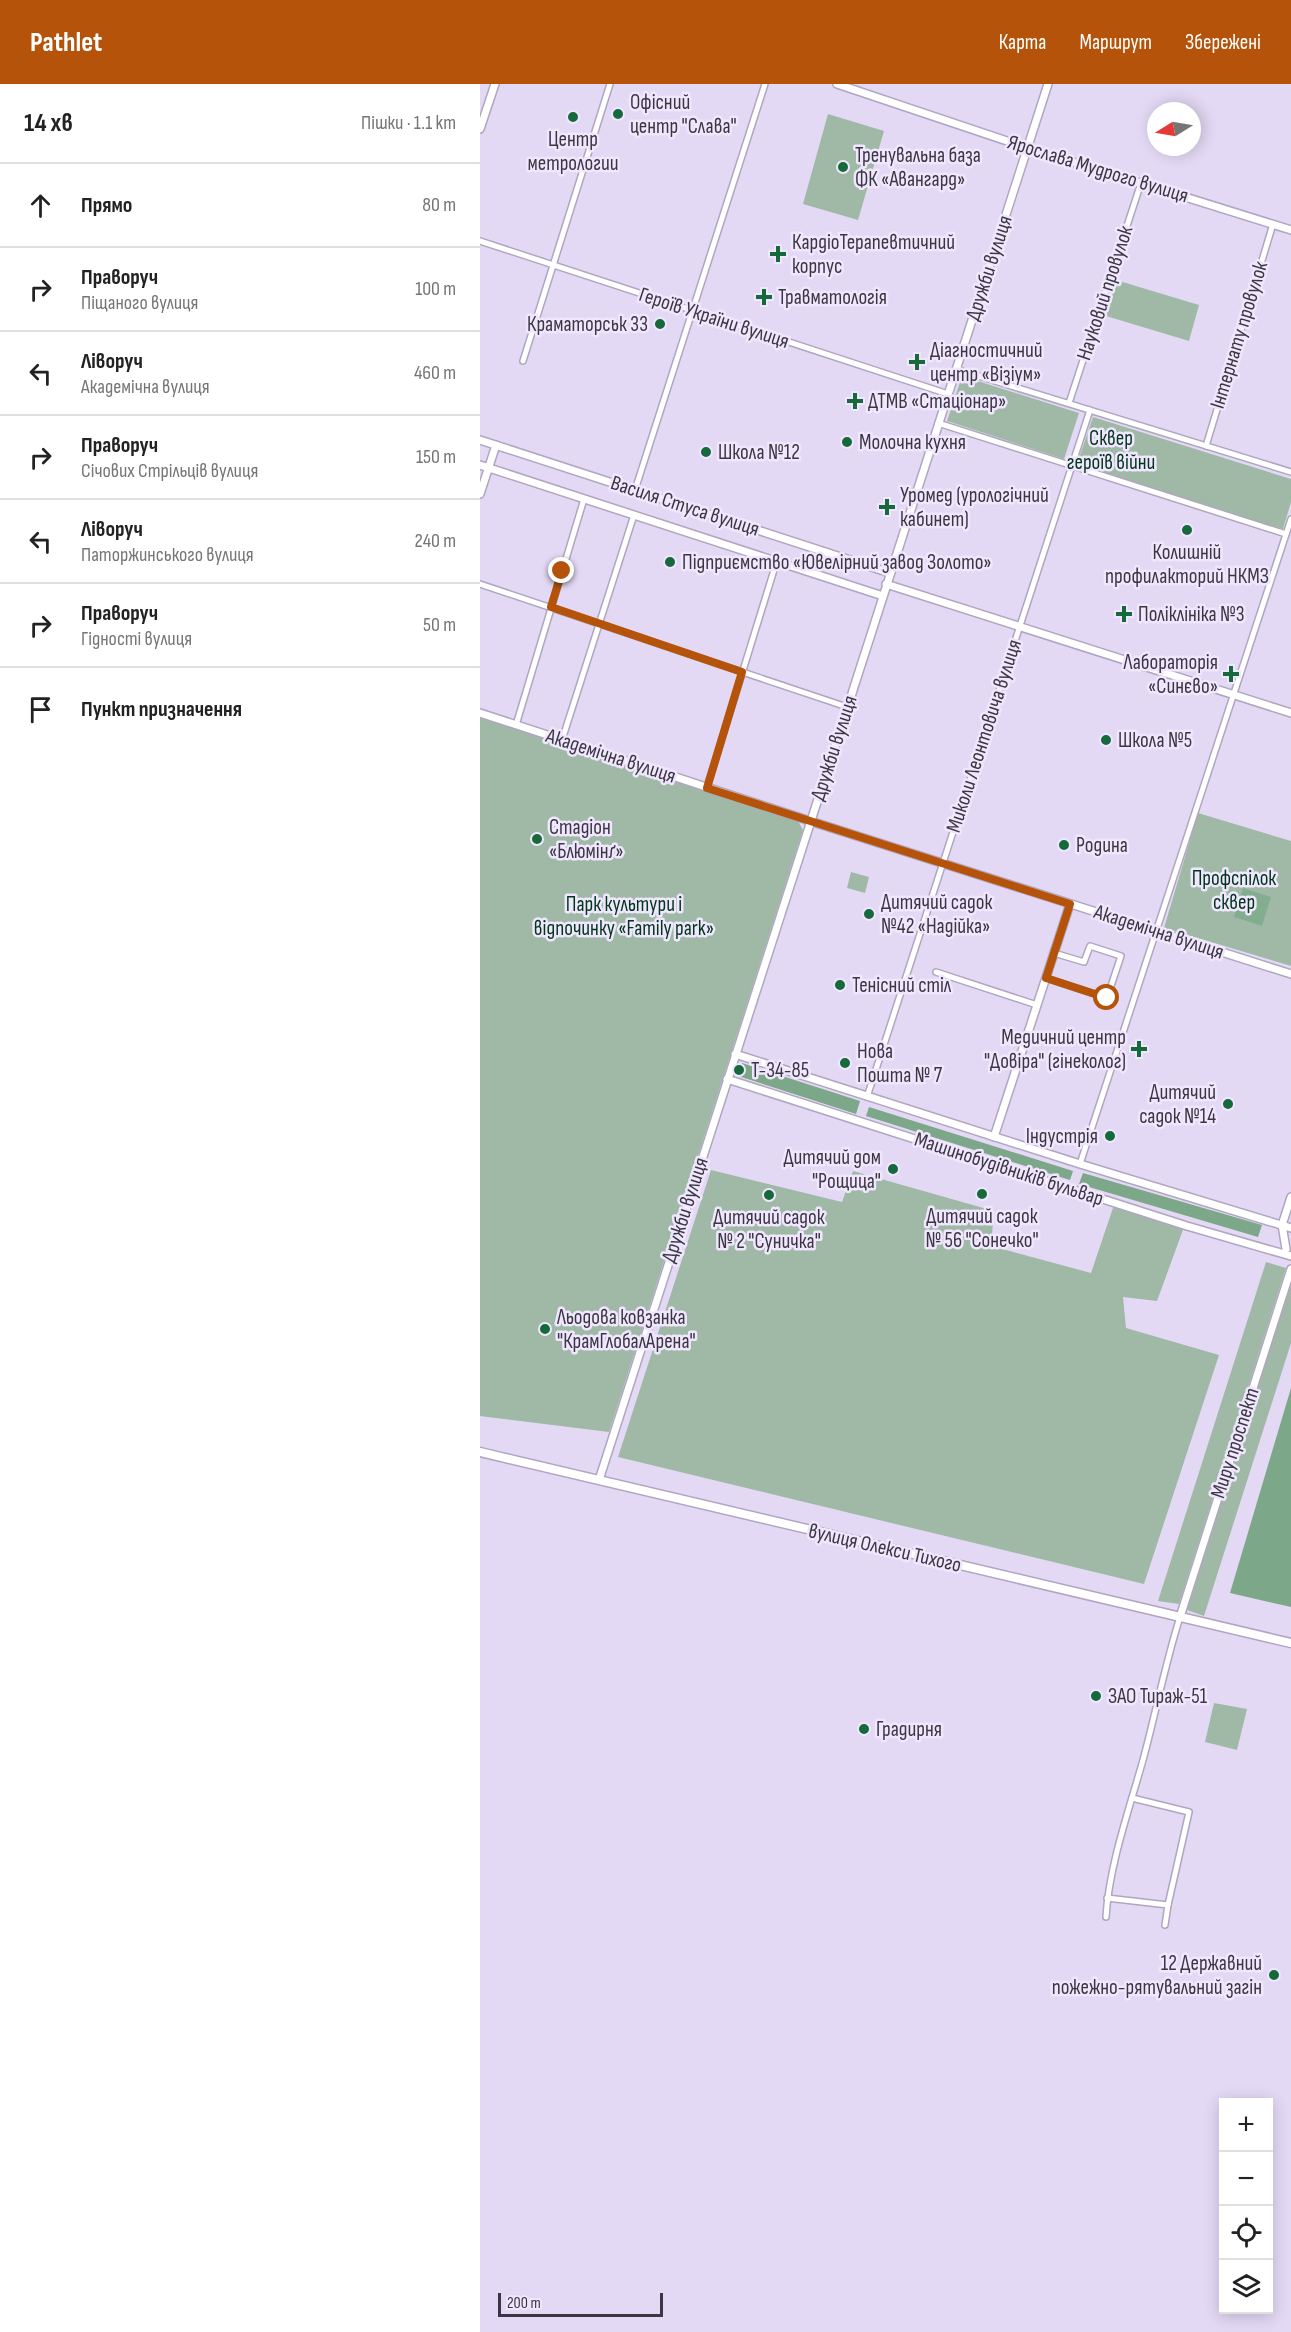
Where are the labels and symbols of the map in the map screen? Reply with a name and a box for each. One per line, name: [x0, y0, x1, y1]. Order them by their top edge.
place label: Офісний центр "Слава": [630, 90, 737, 139]
north arrow: [1147, 102, 1201, 156]
marker: Офісний центр "Слава": [611, 107, 625, 121]
marker: Центр метрологии: [566, 110, 580, 124]
place label: Центр метрологии: [527, 127, 619, 176]
street label: Ярослава Мудрого вулиця: [1005, 130, 1191, 208]
place label: Тренувальна база ФК «Авангард»: [855, 143, 981, 192]
marker: Тренувальна база ФК «Авангард»: [836, 160, 850, 174]
street label: Дружби вулиця: [960, 212, 1018, 324]
street label: Науковий провулок: [1071, 223, 1139, 363]
place label: КардіоТерапевтичний корпус: [792, 230, 955, 279]
marker: КардіоТерапевтичний корпус: [769, 245, 787, 263]
street label: Інтернату провулок: [1205, 258, 1273, 412]
street label: Героїв України вулиця: [636, 282, 792, 354]
place label: Травматологія: [778, 285, 887, 310]
marker: Травматологія: [755, 288, 773, 306]
place label: Краматорськ 33: [527, 312, 648, 337]
marker: Краматорськ 33: [653, 317, 667, 331]
place label: Діагностичний центр «Візіум»: [930, 338, 1043, 387]
marker: Діагностичний центр «Візіум»: [908, 353, 926, 371]
place label: ДТМВ «Стаціонар»: [868, 389, 1006, 414]
marker: ДТМВ «Стаціонар»: [846, 392, 864, 410]
park label: Сквер героїв війни: [1067, 426, 1155, 475]
place label: Молочна кухня: [859, 430, 966, 455]
marker: Молочна кухня: [840, 435, 854, 449]
place label: Школа №12: [718, 440, 800, 465]
marker: Школа №12: [699, 445, 713, 459]
street label: Василя Стуса вулиця: [608, 470, 762, 542]
place label: Уромед (урологічний кабинет): [900, 483, 1049, 532]
marker: Уромед (урологічний кабинет): [878, 498, 896, 516]
marker: Колишній профилакторий НКМЗ: [1180, 523, 1194, 537]
place label: Колишній профилакторий НКМЗ: [1105, 540, 1269, 589]
place label: Підприємство «Ювелірний завод Золото»: [682, 550, 992, 575]
marker: Підприємство «Ювелірний завод Золото»: [663, 555, 677, 569]
route end: [548, 557, 574, 583]
place label: Поліклініка №3: [1138, 602, 1245, 627]
marker: Поліклініка №3: [1115, 605, 1133, 623]
street label: Миколи Леонтовича вулиця: [941, 636, 1027, 836]
place label: Лабораторія «Синєво»: [1123, 650, 1218, 699]
marker: Лабораторія «Синєво»: [1222, 665, 1240, 683]
street label: Дружби вулиця: [805, 692, 863, 804]
street label: Академічна вулиця: [542, 723, 679, 789]
place label: Школа №5: [1118, 728, 1192, 753]
marker: Школа №5: [1099, 733, 1113, 747]
place label: Стадіон «Блюмінґ»: [549, 815, 624, 864]
marker: Стадіон «Блюмінґ»: [530, 832, 544, 846]
place label: Родина: [1076, 833, 1128, 858]
marker: Родина: [1057, 838, 1071, 852]
park label: Профспілок сквер: [1192, 866, 1276, 915]
place label: Дитячий садок №42 «Надійка»: [881, 890, 992, 939]
park label: Парк культури і відпочинку «Family park»: [534, 892, 714, 941]
street label: Академічна вулиця: [1090, 899, 1227, 965]
marker: Дитячий садок №42 «Надійка»: [862, 907, 876, 921]
place label: Тенісний стіл: [852, 973, 952, 998]
marker: Тенісний стіл: [833, 978, 847, 992]
route start: [1093, 984, 1119, 1010]
place label: Медичний центр "Довіра" (гінеколог): [984, 1025, 1126, 1074]
place label: Нова Пошта № 7: [857, 1039, 943, 1088]
marker: Медичний центр "Довіра" (гінеколог): [1130, 1040, 1148, 1058]
marker: Нова Пошта № 7: [838, 1056, 852, 1070]
place label: Т-34-85: [751, 1058, 809, 1083]
marker: Т-34-85: [732, 1063, 746, 1077]
place label: Дитячий садок №14: [1139, 1080, 1216, 1129]
marker: Дитячий садок №14: [1221, 1097, 1235, 1111]
place label: Індустрія: [1026, 1124, 1098, 1149]
street label: Машинобудівників бульвар: [911, 1127, 1107, 1211]
marker: Індустрія: [1103, 1129, 1117, 1143]
place label: Дитячий дом "Рощица": [783, 1145, 881, 1194]
street label: Дружби вулиця: [656, 1154, 714, 1266]
marker: Дитячий дом "Рощица": [886, 1162, 900, 1176]
marker: Дитячий садок № 56 "Сонечко": [975, 1187, 989, 1201]
marker: Дитячий садок № 2 "Суничка": [762, 1188, 776, 1202]
place label: Дитячий садок № 56 "Сонечко": [925, 1204, 1039, 1253]
place label: Дитячий садок № 2 "Суничка": [713, 1205, 825, 1254]
place label: Льодова ковзанка "КрамГлобалАрена": [556, 1305, 696, 1354]
marker: Льодова ковзанка "КрамГлобалАрена": [538, 1322, 552, 1336]
street label: Миру проспект: [1205, 1385, 1265, 1501]
street label: вулиця Олекси Тихого: [806, 1518, 964, 1578]
place label: ЗАО Тираж-51: [1108, 1684, 1208, 1709]
marker: ЗАО Тираж-51: [1089, 1689, 1103, 1703]
place label: Градирня: [876, 1717, 942, 1742]
marker: Градирня: [857, 1722, 871, 1736]
place label: 12 Державний пожежно-рятувальний загін: [1052, 1951, 1262, 2000]
marker: 12 Державний пожежно-рятувальний загін: [1267, 1968, 1281, 1982]
scale bar: [498, 2290, 663, 2318]

